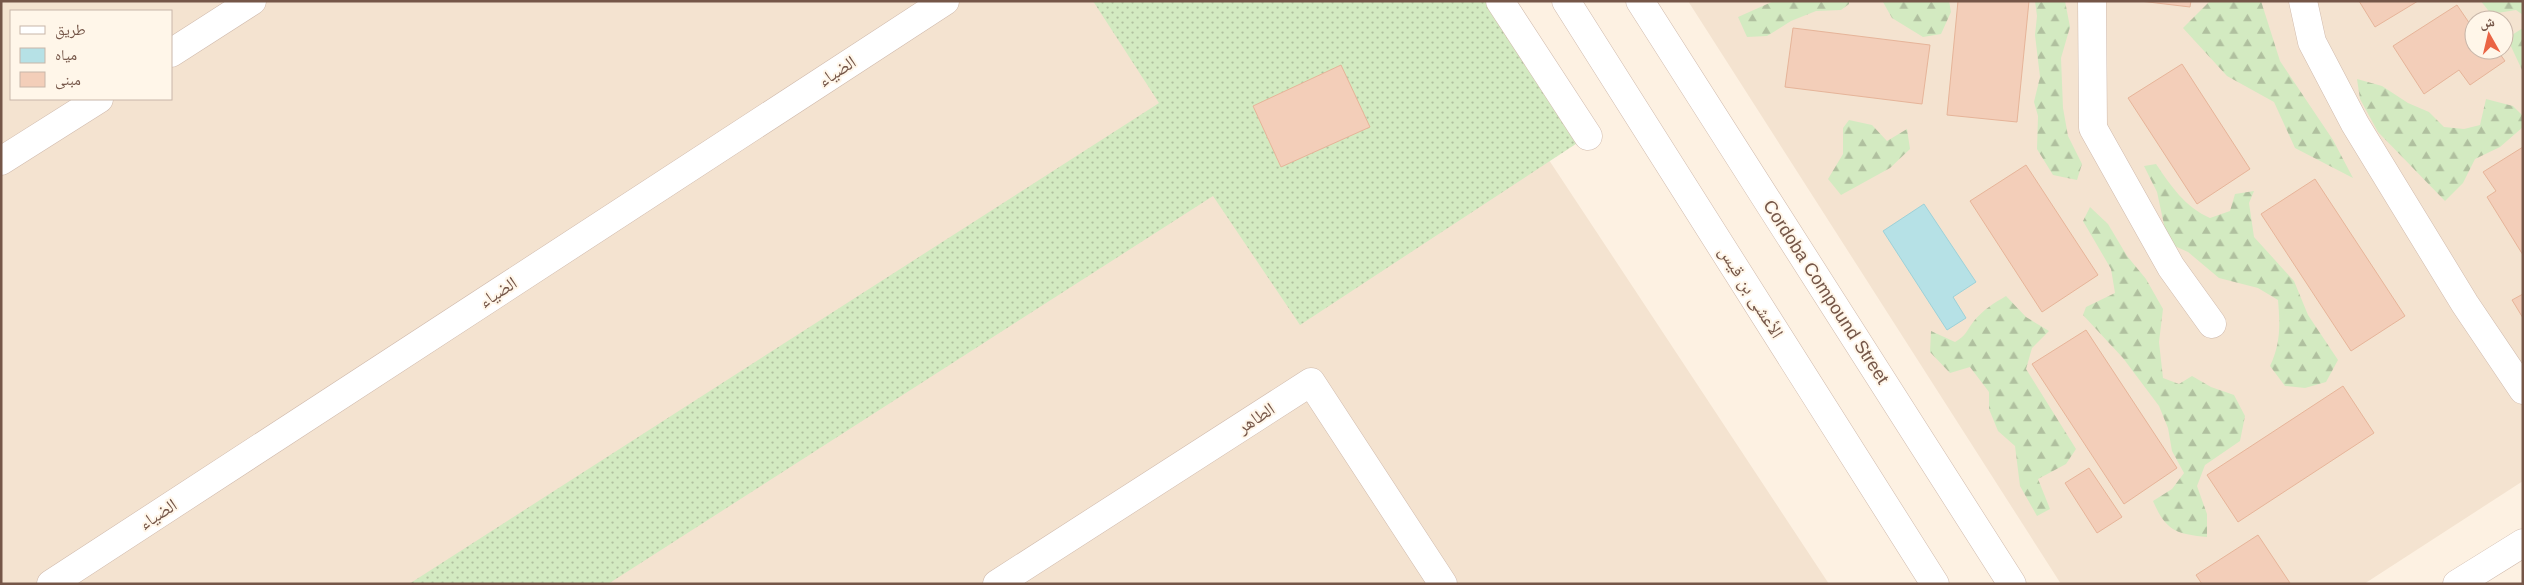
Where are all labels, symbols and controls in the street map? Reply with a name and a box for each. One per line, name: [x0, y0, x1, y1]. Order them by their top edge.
legend: [10, 10, 172, 100]
north arrow: [2464, 10, 2514, 60]
text: ش: [2479, 13, 2496, 32]
text: طريق: [55, 21, 86, 40]
text: مياه: [55, 46, 77, 63]
street label: الضياء: [814, 51, 860, 91]
text: مبنى: [55, 71, 81, 90]
street label: Cordoba Compound Street: [1759, 196, 1893, 388]
street label: الأعشى بن قيس: [1714, 242, 1787, 342]
street label: الضياء: [475, 272, 521, 312]
street label: الطاهر: [1233, 399, 1278, 438]
street label: الضياء: [135, 494, 181, 534]

